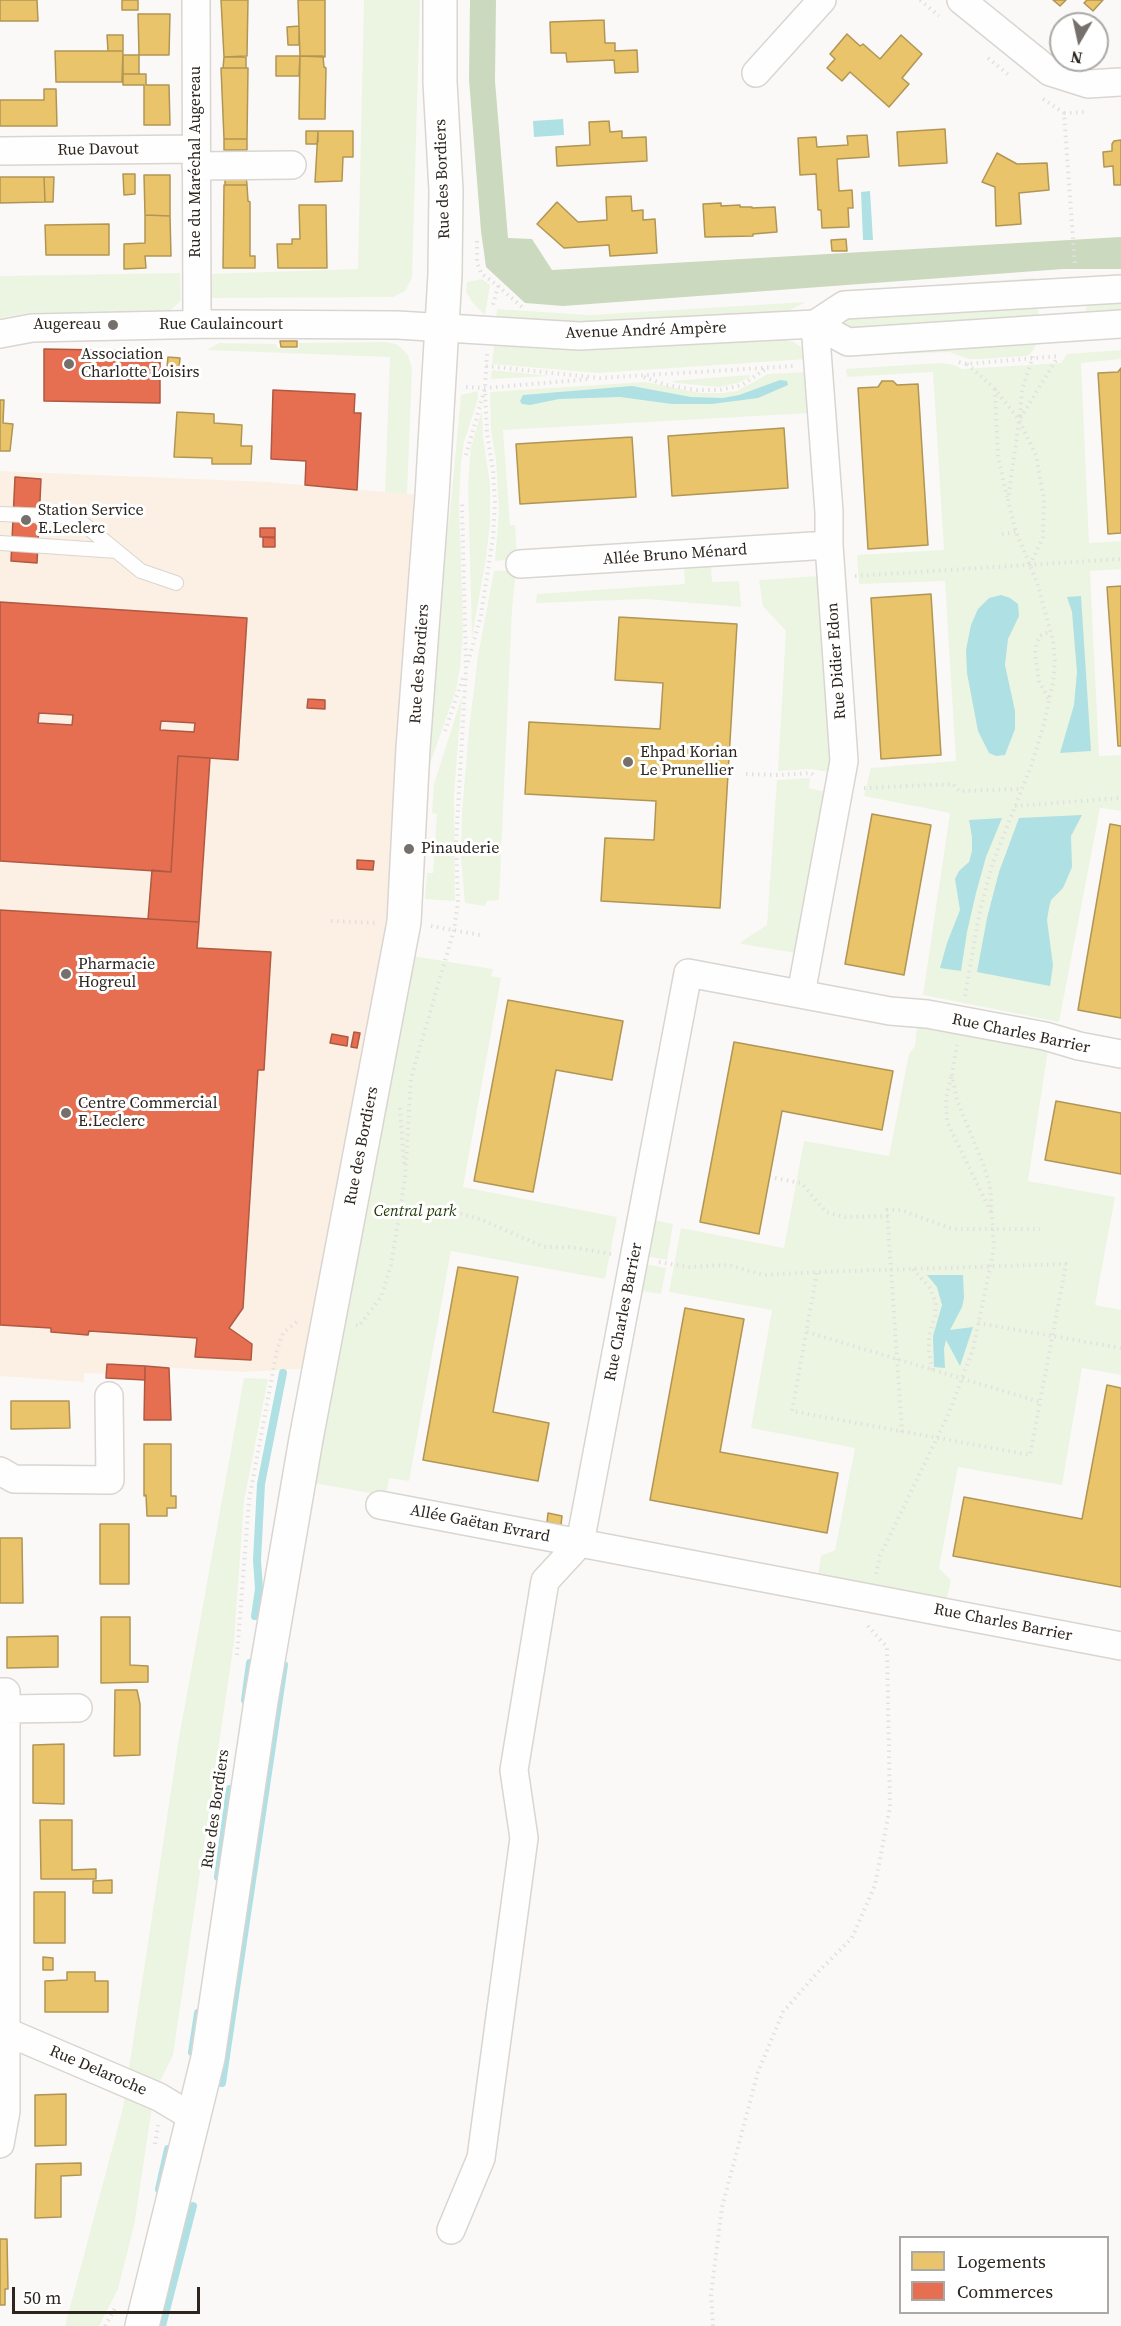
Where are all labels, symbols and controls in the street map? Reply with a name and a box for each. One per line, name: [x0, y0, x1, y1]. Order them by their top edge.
north arrow: [1049, 12, 1109, 72]
text: N: [1069, 46, 1084, 70]
street label: Rue du Maréchal Augereau: [186, 66, 206, 258]
street label: Rue des Bordiers: [431, 119, 455, 239]
street label: Rue Davout: [57, 140, 139, 160]
place label: Augereau: [33, 315, 101, 335]
street label: Rue Caulaincourt: [159, 315, 283, 335]
marker: Augereau: [106, 318, 120, 332]
street label: Avenue André Ampère: [565, 319, 727, 343]
place label: Association Charlotte Loisirs: [81, 345, 200, 383]
marker: Association Charlotte Loisirs: [62, 357, 76, 371]
place label: Station Service E.Leclerc: [38, 501, 144, 539]
marker: Station Service E.Leclerc: [19, 513, 33, 527]
street label: Allée Bruno Ménard: [602, 540, 748, 570]
street label: Rue Didier Edon: [823, 602, 851, 720]
street label: Rue des Bordiers: [406, 603, 434, 725]
place label: Ehpad Korian Le Prunellier: [640, 743, 738, 781]
marker: Ehpad Korian Le Prunellier: [621, 755, 635, 769]
place label: Pinauderie: [421, 839, 499, 859]
marker: Pinauderie: [402, 842, 416, 856]
place label: Pharmacie Hogreul: [78, 955, 155, 993]
marker: Pharmacie Hogreul: [59, 967, 73, 981]
street label: Rue Charles Barrier: [950, 1010, 1092, 1058]
street label: Rue des Bordiers: [341, 1085, 383, 1207]
place label: Centre Commercial E.Leclerc: [78, 1094, 218, 1132]
marker: Centre Commercial E.Leclerc: [59, 1106, 73, 1120]
park label: Central park: [374, 1202, 456, 1222]
street label: Rue Charles Barrier: [601, 1241, 647, 1383]
street label: Allée Gaëtan Evrard: [409, 1501, 551, 1547]
street label: Rue Charles Barrier: [932, 1600, 1074, 1646]
street label: Rue des Bordiers: [198, 1748, 234, 1870]
street label: Rue Delaroche: [46, 2042, 150, 2100]
legend: [899, 2236, 1109, 2314]
text: Logements: [957, 2249, 1046, 2274]
scale bar: [15, 2275, 202, 2313]
text: Commerces: [957, 2279, 1053, 2304]
text: 50 m: [23, 2285, 61, 2310]

